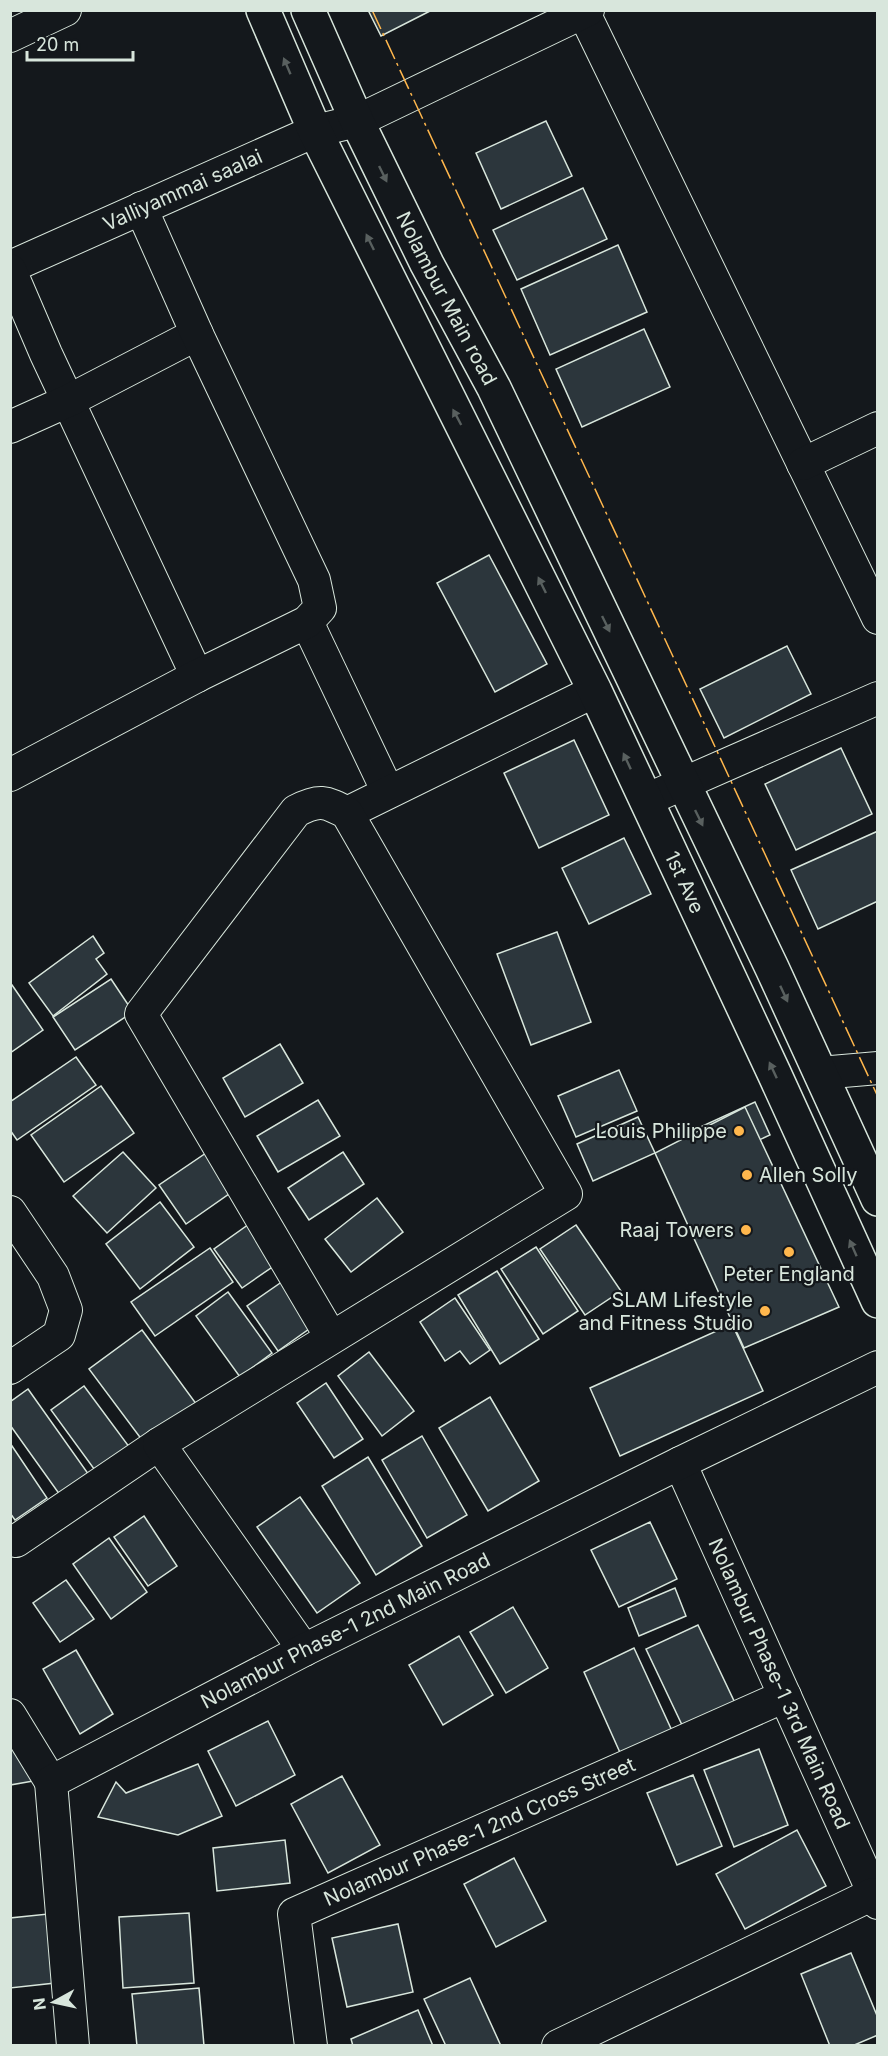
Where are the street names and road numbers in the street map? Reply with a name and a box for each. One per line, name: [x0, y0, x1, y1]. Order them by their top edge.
street label: Valliyammai saalai: [99, 144, 266, 236]
street label: Nolambur Main road: [391, 208, 502, 389]
street label: 1st Ave: [660, 847, 709, 917]
street label: Nolambur Phase-1 3rd Main Road: [703, 1535, 855, 1833]
street label: Nolambur Phase-1 2nd Main Road: [197, 1547, 494, 1714]
street label: Nolambur Phase-1 2nd Cross Street: [320, 1752, 639, 1911]

